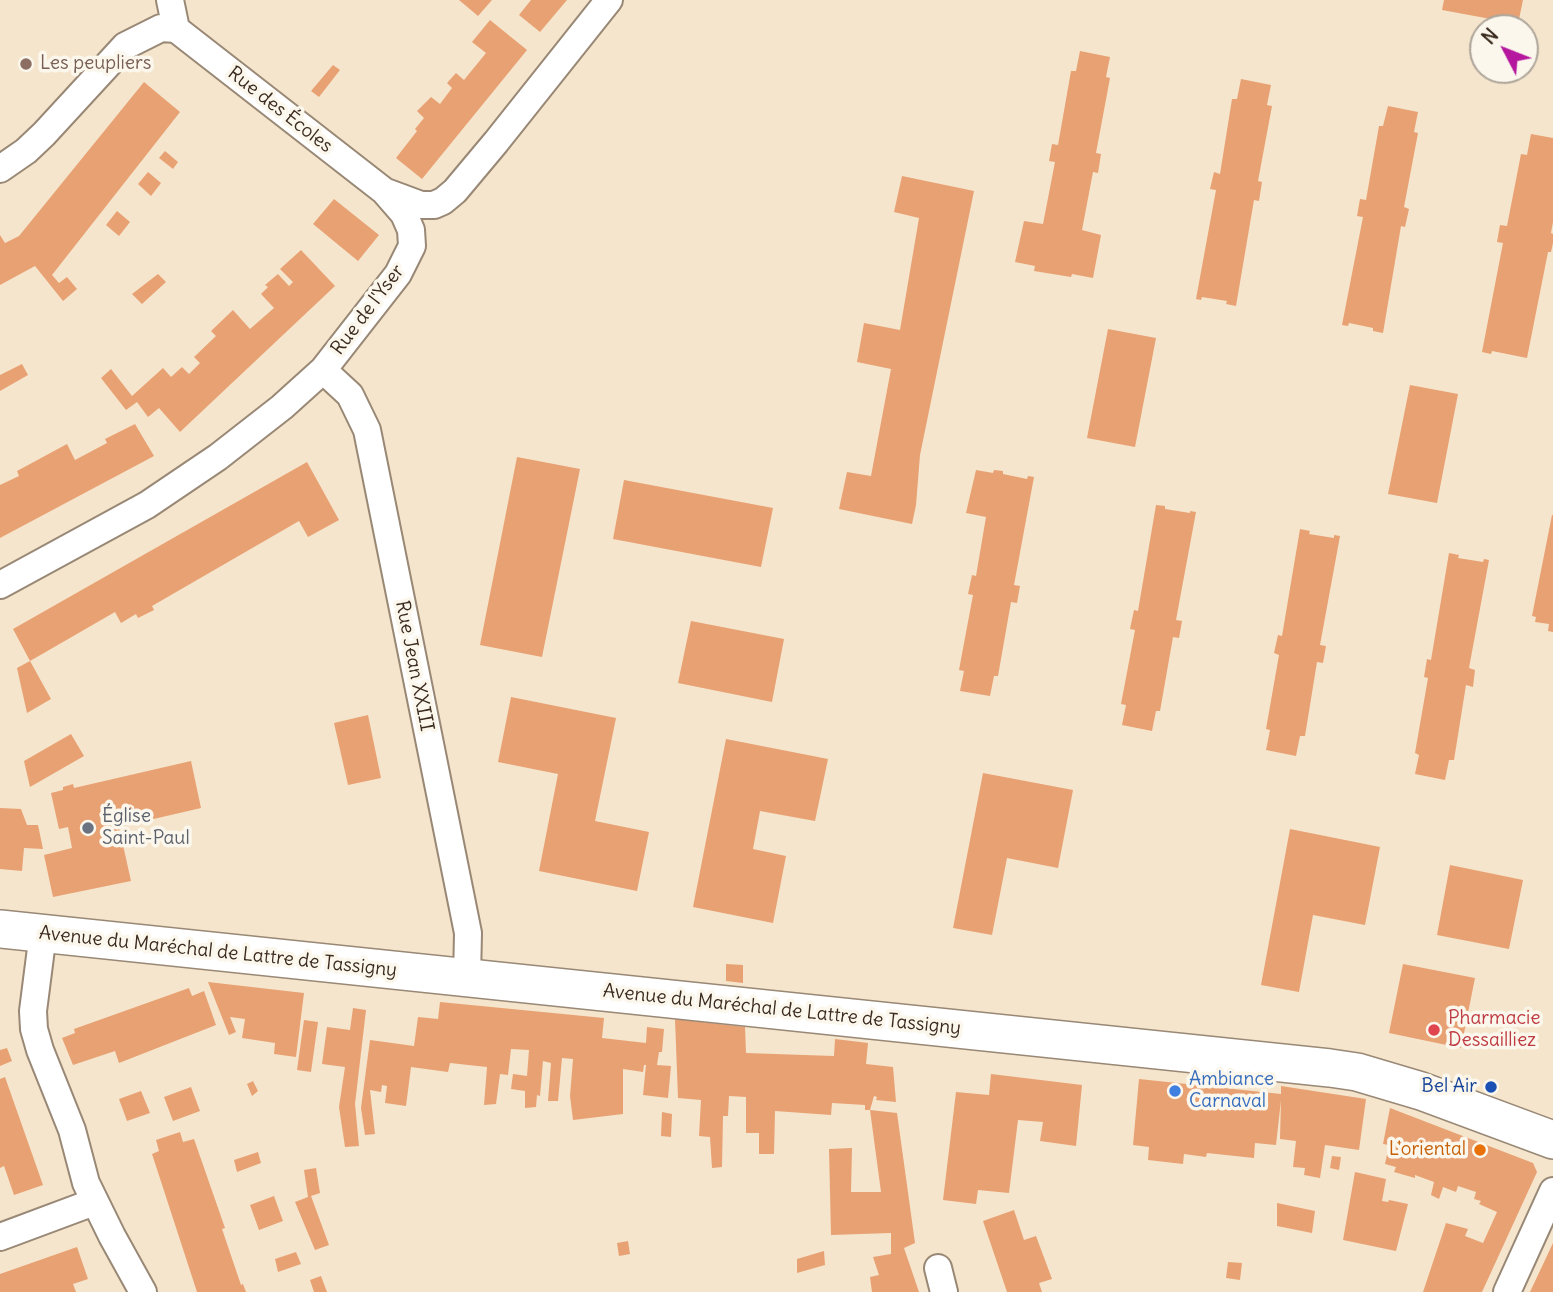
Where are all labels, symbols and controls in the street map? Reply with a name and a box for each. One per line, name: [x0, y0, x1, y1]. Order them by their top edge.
north arrow: [1469, 14, 1539, 84]
text: N: [1477, 23, 1503, 49]
place label: Les peupliers: [40, 53, 151, 75]
marker: Les peupliers: [18, 56, 34, 72]
street label: Rue des Écoles: [223, 62, 337, 158]
street label: Rue de l'Yser: [327, 260, 409, 360]
street label: Rue Jean XXIII: [390, 599, 438, 733]
place label: Église Saint-Paul: [102, 806, 190, 850]
marker: Église Saint-Paul: [80, 820, 96, 836]
street label: Avenue du Maréchal de Lattre de Tassigny: [38, 922, 398, 982]
street label: Avenue du Maréchal de Lattre de Tassigny: [602, 980, 962, 1040]
place label: Pharmacie Dessailliez: [1448, 1008, 1541, 1052]
marker: Pharmacie Dessailliez: [1426, 1022, 1442, 1038]
place label: Ambiance Carnaval: [1189, 1069, 1274, 1113]
place label: Bel Air: [1421, 1076, 1477, 1098]
marker: Bel Air: [1483, 1079, 1499, 1095]
marker: Ambiance Carnaval: [1167, 1083, 1183, 1099]
place label: L'oriental: [1389, 1139, 1466, 1161]
marker: L'oriental: [1472, 1142, 1488, 1158]

